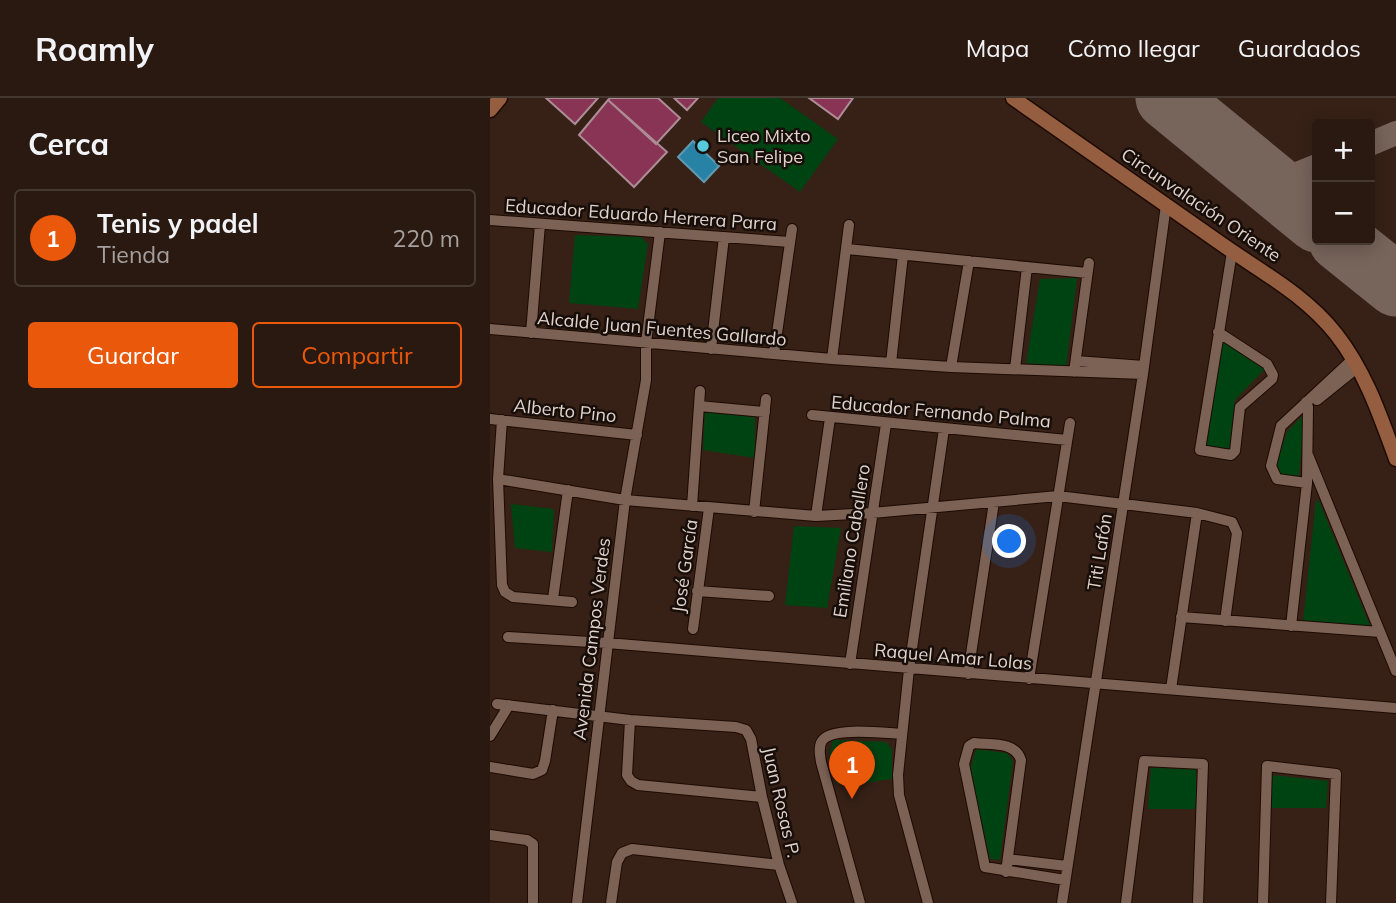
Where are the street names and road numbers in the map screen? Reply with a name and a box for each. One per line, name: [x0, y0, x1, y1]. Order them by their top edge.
street label: Circunvalación Oriente: [1117, 143, 1286, 267]
street label: Educador Eduardo Herrera Parra: [504, 194, 778, 235]
street label: Alcalde Juan Fuentes Gallardo: [536, 306, 788, 351]
street label: Educador Fernando Palma: [830, 390, 1052, 433]
street label: Alberto Pino: [513, 394, 618, 427]
street label: Emiliano Caballero: [828, 463, 875, 619]
street label: Titi Lafón: [1082, 512, 1117, 592]
street label: José García: [667, 518, 702, 614]
street label: Avenida Campos Verdes: [568, 536, 615, 741]
street label: Raquel Amar Lolas: [873, 638, 1033, 675]
street label: Juan Rosas P.: [758, 744, 805, 860]

